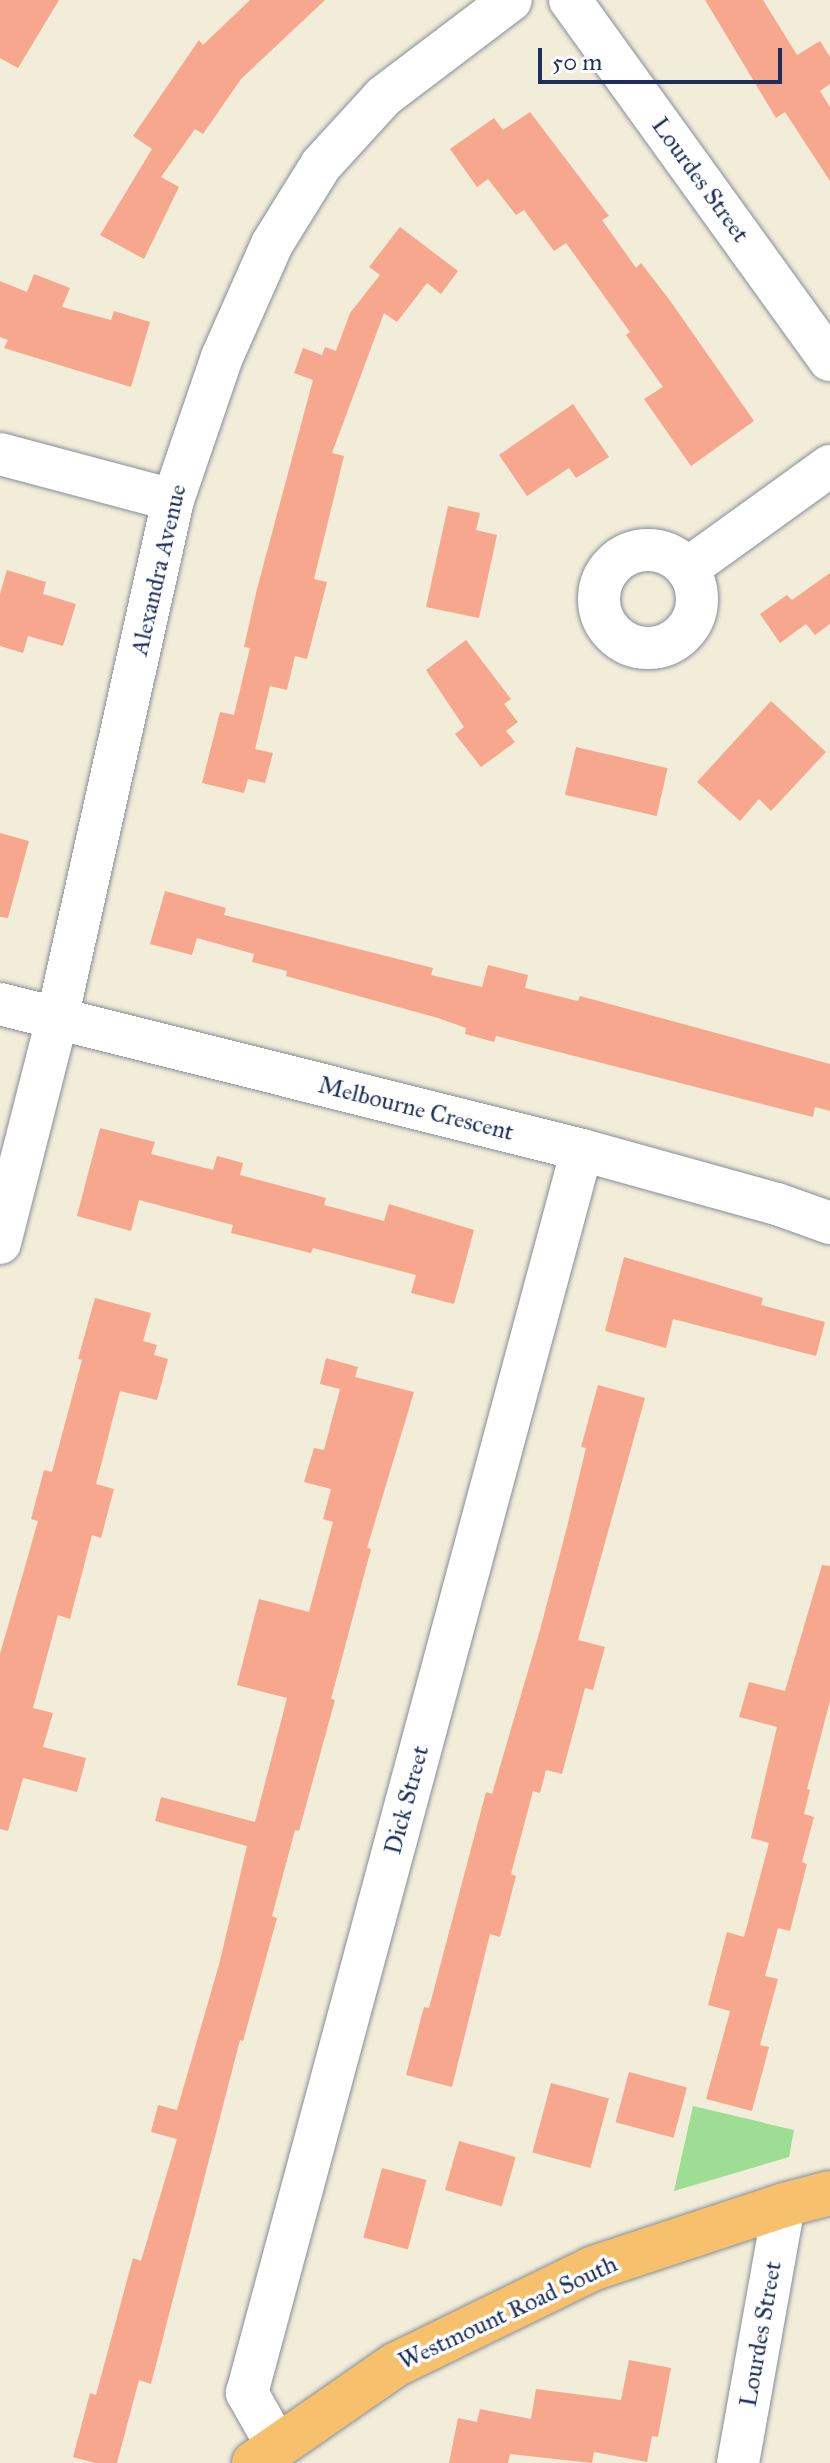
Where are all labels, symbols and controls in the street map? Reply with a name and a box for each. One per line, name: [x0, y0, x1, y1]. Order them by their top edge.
scale bar: [542, 32, 786, 82]
text: 50 m: [552, 47, 602, 77]
street label: Lourdes Street: [645, 112, 755, 248]
street label: Alexandra Avenue: [125, 482, 193, 658]
street label: Melbourne Crescent: [315, 1071, 517, 1147]
street label: Dick Street: [379, 1742, 435, 1858]
street label: Westmount Road South: [394, 2250, 622, 2376]
street label: Lourdes Street: [734, 2259, 788, 2409]

